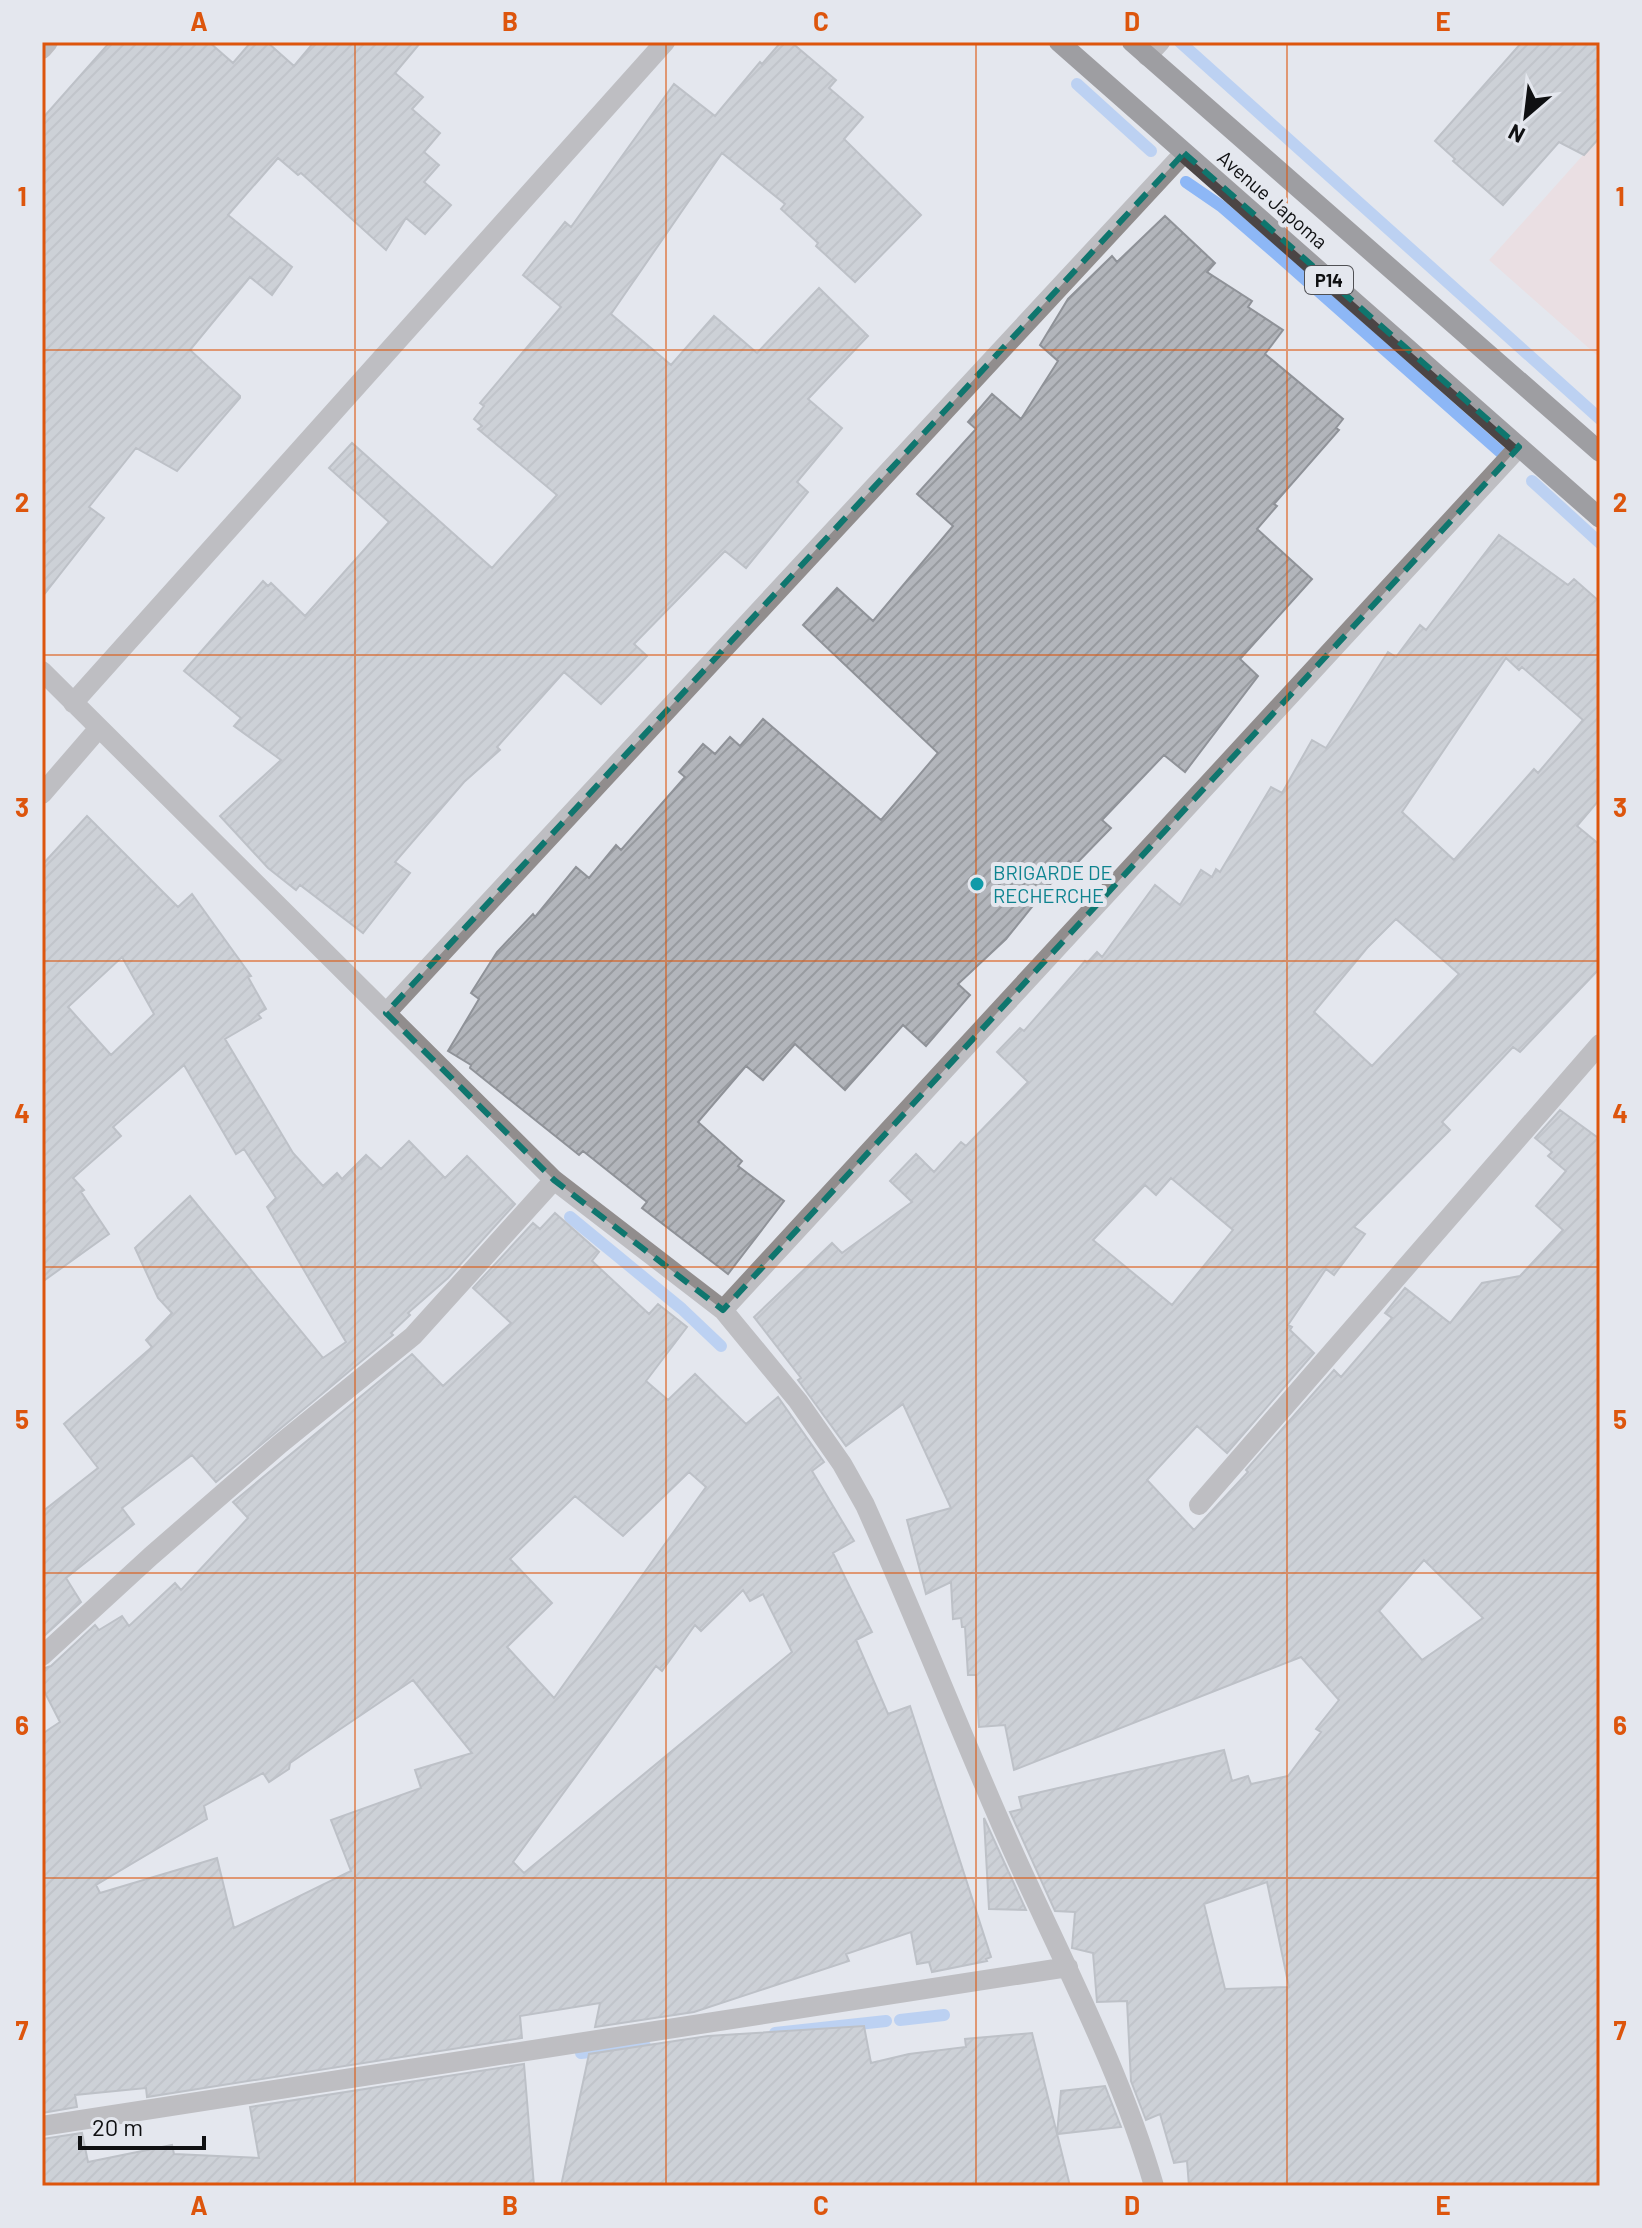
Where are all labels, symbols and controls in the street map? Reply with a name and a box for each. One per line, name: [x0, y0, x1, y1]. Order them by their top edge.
text: A: [190, 5, 208, 36]
text: B: [502, 5, 518, 36]
text: C: [813, 5, 829, 36]
text: D: [1124, 5, 1140, 36]
text: E: [1435, 5, 1451, 36]
north arrow: [1486, 76, 1566, 156]
text: N: [1504, 120, 1529, 149]
street label: Avenue Japoma: [1213, 145, 1333, 253]
text: 1: [17, 180, 27, 211]
text: 1: [1615, 180, 1625, 211]
road number: P14: [1305, 266, 1353, 294]
text: 2: [15, 486, 29, 517]
text: 2: [1613, 486, 1627, 517]
text: 3: [15, 791, 29, 822]
text: 3: [1613, 791, 1627, 822]
place label: BRIGARDE DE RECHERCHE: [993, 860, 1113, 907]
marker: BRIGARDE DE RECHERCHE: [968, 875, 986, 893]
text: 4: [14, 1097, 30, 1128]
text: 4: [1612, 1097, 1628, 1128]
text: 5: [15, 1403, 29, 1434]
text: 5: [1613, 1403, 1627, 1434]
text: 6: [15, 1709, 29, 1740]
text: 6: [1613, 1709, 1627, 1740]
text: 7: [16, 2014, 29, 2045]
text: 7: [1614, 2014, 1627, 2045]
scale bar: [80, 2100, 204, 2150]
text: 20 m: [92, 2112, 143, 2141]
text: A: [190, 2189, 208, 2220]
text: B: [502, 2189, 518, 2220]
text: C: [813, 2189, 829, 2220]
text: D: [1124, 2189, 1140, 2220]
text: E: [1435, 2189, 1451, 2220]

